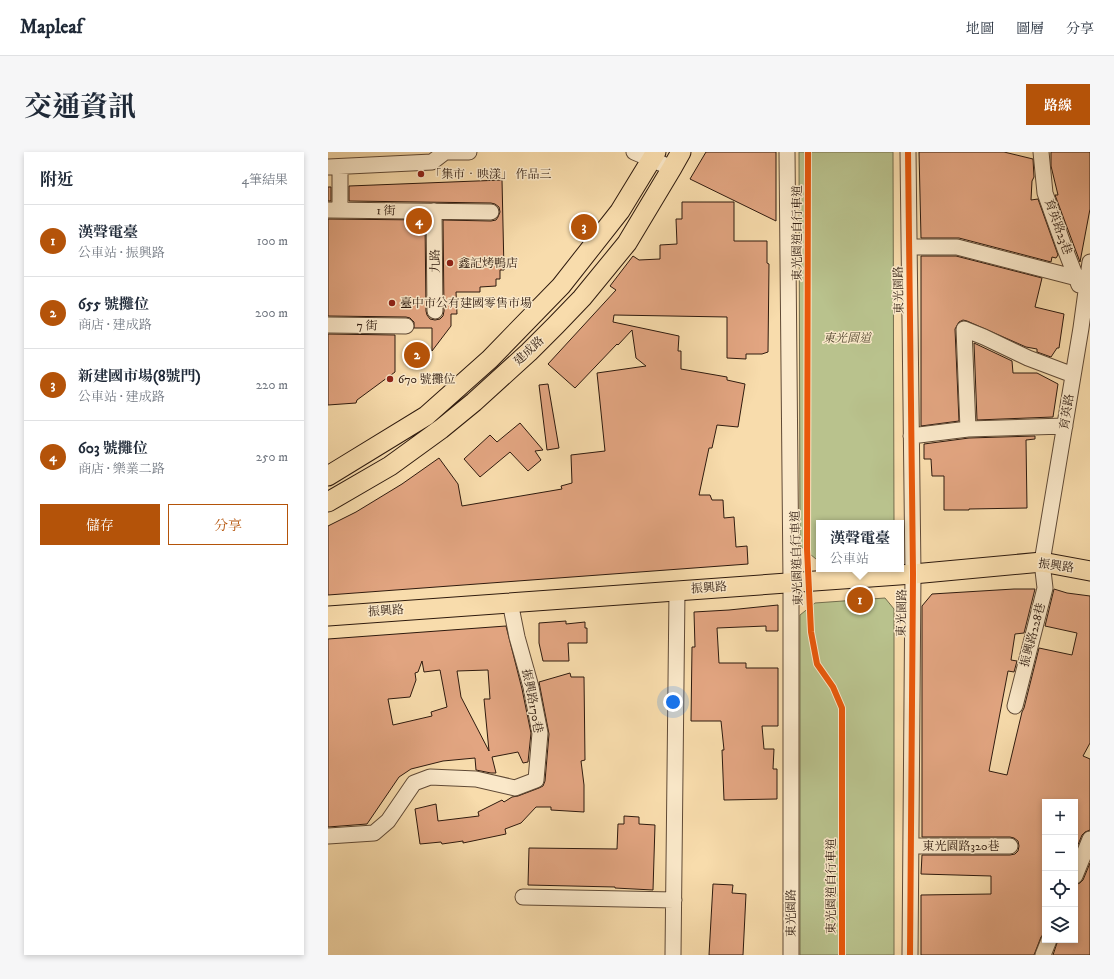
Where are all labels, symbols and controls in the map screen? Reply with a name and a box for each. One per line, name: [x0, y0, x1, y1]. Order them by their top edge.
text: Mapleaf: [20, 16, 83, 39]
text: 地圖: [966, 20, 994, 38]
text: 圖層: [1016, 20, 1044, 38]
text: 分享: [1066, 20, 1094, 38]
button: 路線: [1026, 84, 1090, 125]
text: 交通資訊: [24, 90, 136, 125]
place label: 「集市‧映漾」 作品三: [429, 167, 552, 182]
text: 附近: [40, 169, 74, 191]
marker: 「集市‧映漾」 作品三: [416, 169, 426, 179]
text: 4筆結果: [242, 172, 288, 188]
street label: 東光園道自行車道: [790, 185, 805, 281]
street label: 育英路23巷: [1041, 197, 1075, 257]
street label: 1 街: [376, 203, 397, 219]
pin: 4: [406, 206, 432, 236]
pin: 3: [571, 212, 597, 242]
text: 漢聲電臺: [78, 223, 138, 242]
text: 1: [51, 233, 55, 249]
text: 100 m: [257, 233, 288, 249]
text: 公車站 · 振興路: [78, 245, 165, 261]
street label: 九路: [428, 249, 443, 273]
place label: 鑫記烤鴨店: [458, 256, 518, 271]
marker: 鑫記烤鴨店: [445, 258, 455, 268]
street label: 東光園路: [891, 266, 907, 314]
text: 655 號攤位: [78, 295, 149, 314]
place label: 臺中市公有建國零售市場: [400, 296, 532, 311]
marker: 臺中市公有建國零售市場: [387, 298, 397, 308]
text: 2: [50, 305, 56, 321]
text: 200 m: [255, 305, 288, 321]
text: 商店 · 建成路: [78, 317, 152, 333]
street label: 7 街: [356, 318, 379, 334]
park label: 東光園道: [823, 331, 873, 346]
street label: 建成路: [511, 333, 547, 369]
pin: 2: [404, 340, 430, 370]
text: 新建國市場(8號門): [78, 367, 201, 386]
place label: 670 號攤位: [398, 372, 456, 387]
marker: 670 號攤位: [385, 374, 395, 384]
text: 3: [51, 377, 55, 393]
text: 220 m: [256, 377, 288, 393]
text: 公車站 · 建成路: [78, 389, 165, 405]
street label: 育英路: [1057, 393, 1077, 431]
text: 603 號攤位: [78, 439, 148, 458]
text: 4: [49, 449, 57, 465]
text: 250 m: [256, 449, 288, 465]
text: 商店 · 樂業二路: [78, 461, 165, 477]
button: 儲存: [40, 504, 160, 545]
button: 分享: [168, 504, 288, 545]
street label: 東光園道自行車道: [788, 510, 806, 606]
popup: [816, 520, 904, 572]
text: 漢聲電臺: [830, 529, 890, 548]
text: 公車站: [830, 551, 869, 567]
street label: 振興路: [1037, 556, 1075, 576]
street label: 振興路: [691, 579, 727, 597]
pin: 1: [847, 585, 873, 615]
street label: 東光園路: [894, 589, 910, 637]
street label: 振興路228巷: [1017, 601, 1049, 669]
street label: 振興路: [368, 602, 404, 620]
street label: 振興路170巷: [518, 668, 546, 734]
your location: [663, 692, 683, 712]
map controls: [1042, 799, 1078, 943]
button: +: [1042, 799, 1078, 835]
button: −: [1042, 835, 1078, 871]
street label: 東光園道自行車道: [824, 838, 839, 934]
street label: 東光園路320巷: [923, 839, 999, 854]
button: locate: [1042, 871, 1078, 907]
street label: 東光園路: [784, 889, 799, 937]
button: layers: [1042, 907, 1078, 943]

